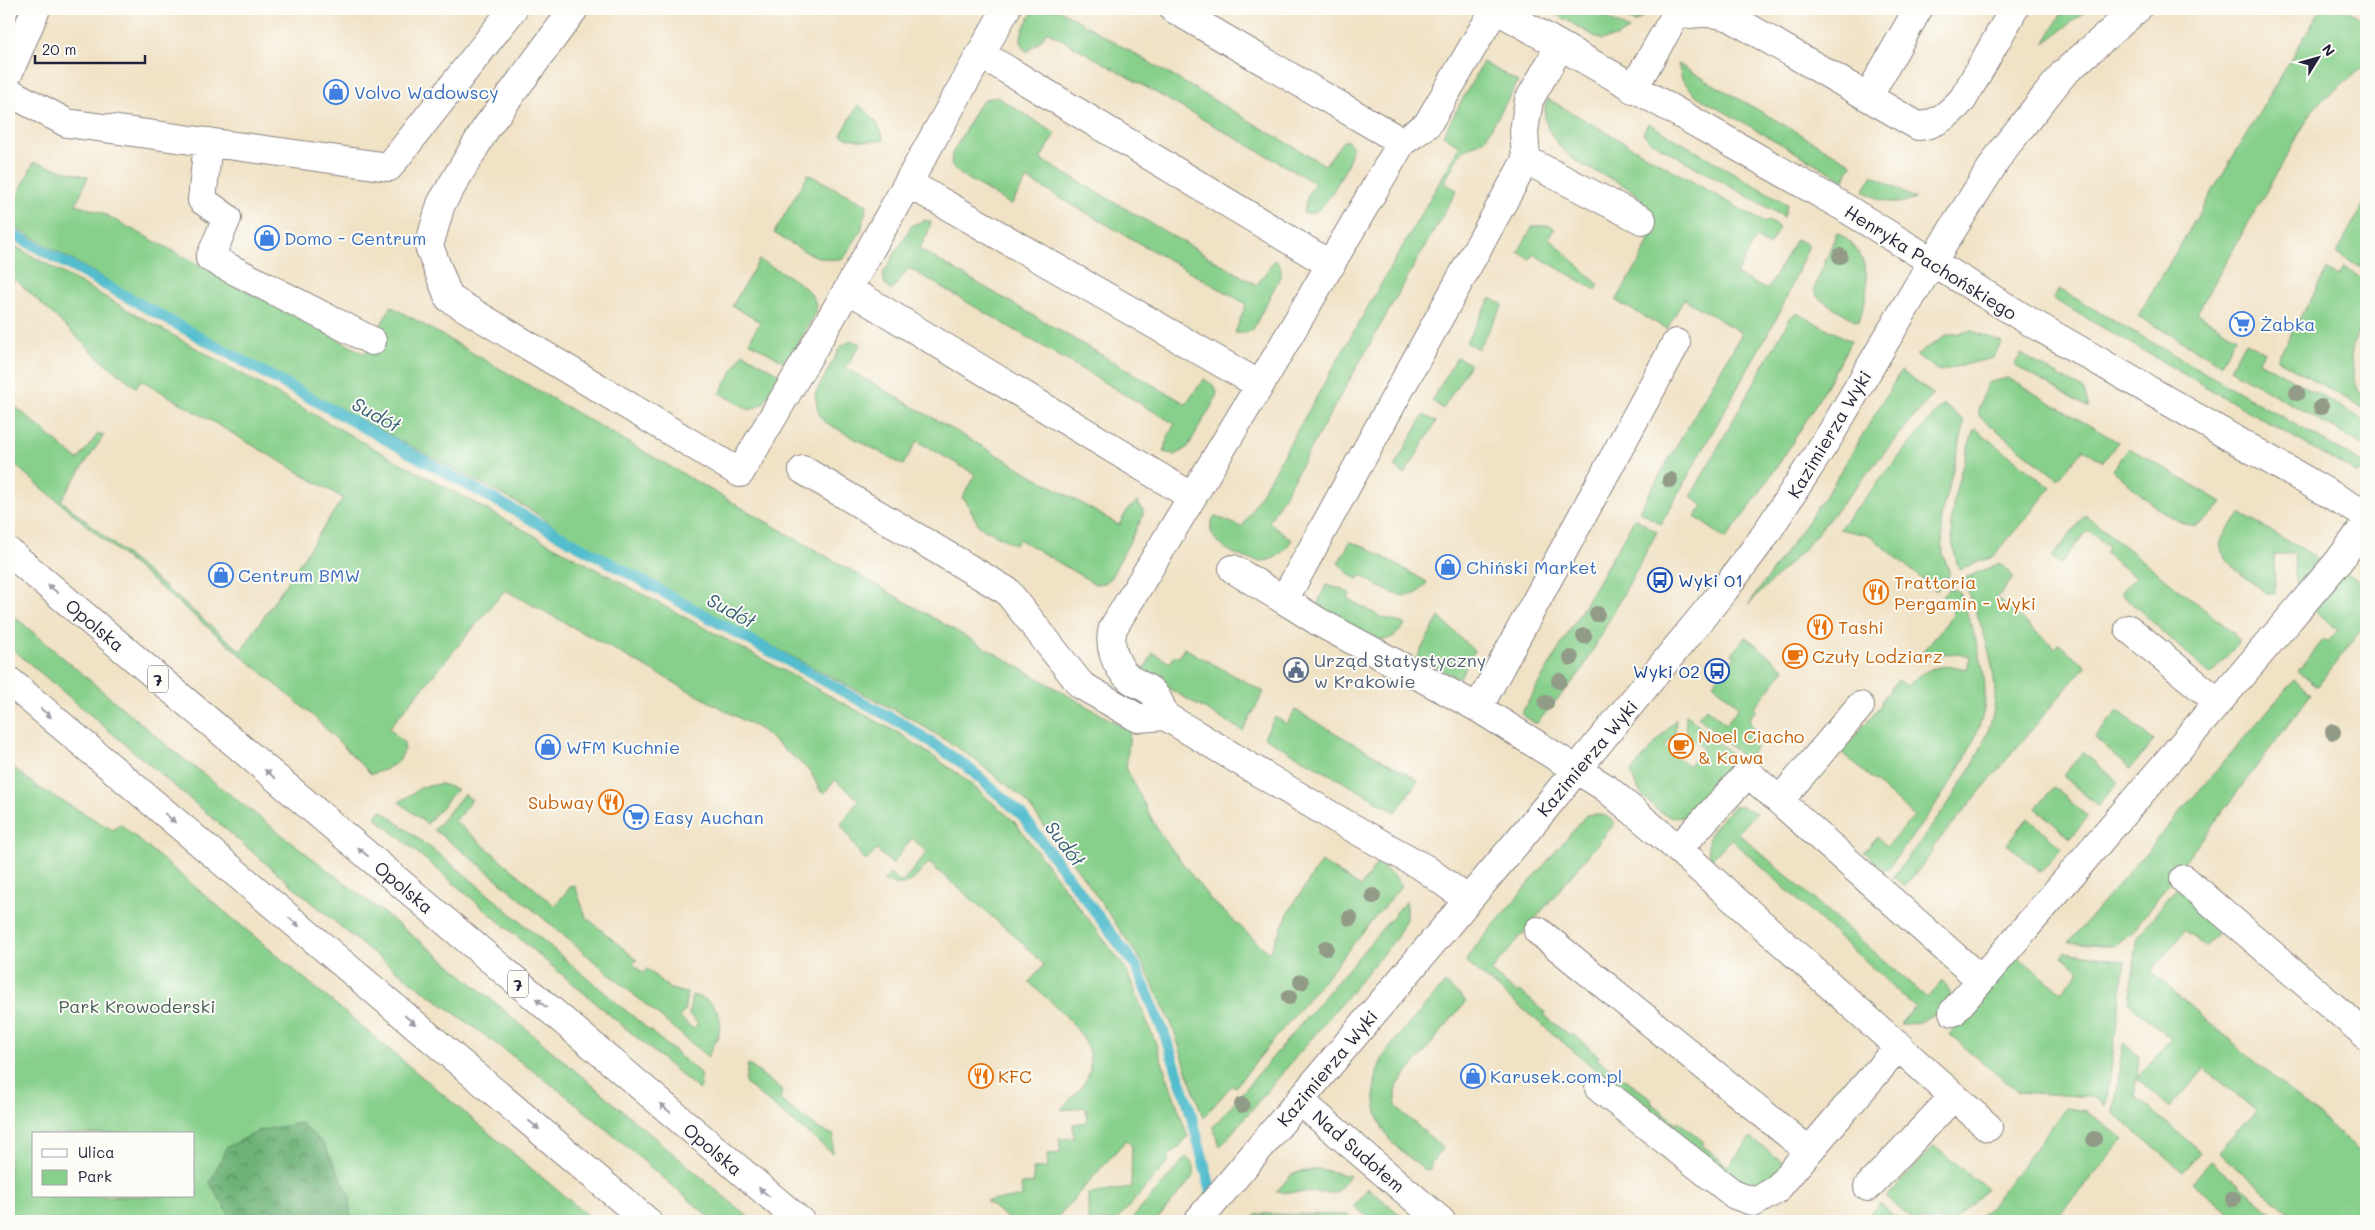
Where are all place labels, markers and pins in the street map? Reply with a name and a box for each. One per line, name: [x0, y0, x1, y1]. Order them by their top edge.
shop icon: Volvo Wadowscy: [323, 79, 349, 105]
place label: Volvo Wadowscy: [354, 80, 499, 104]
shop icon: Domo - Centrum: [254, 225, 280, 251]
place label: Domo - Centrum: [284, 226, 426, 250]
supermarket icon: Żabka: [2229, 311, 2255, 337]
place label: Żabka: [2260, 312, 2316, 336]
shop icon: Chiński Market: [1435, 554, 1461, 580]
place label: Chiński Market: [1466, 555, 1597, 579]
shop icon: Centrum BMW: [208, 562, 234, 588]
place label: Centrum BMW: [238, 563, 360, 587]
bus stop icon: Wyki 01: [1647, 567, 1673, 593]
place label: Wyki 01: [1678, 568, 1743, 592]
place label: Trattoria Pergamin - Wyki: [1894, 570, 2036, 615]
restaurant icon: Trattoria Pergamin - Wyki: [1863, 579, 1889, 605]
restaurant icon: Tashi: [1807, 614, 1833, 640]
place label: Tashi: [1838, 615, 1884, 639]
cafe icon: Czuły Lodziarz: [1782, 643, 1808, 669]
place label: Czuły Lodziarz: [1812, 644, 1943, 668]
place label: Urząd Statystyczny w Krakowie: [1314, 648, 1486, 693]
public building icon: Urząd Statystyczny w Krakowie: [1283, 657, 1309, 683]
bus stop icon: Wyki 02: [1704, 658, 1730, 684]
place label: Wyki 02: [1633, 659, 1700, 683]
place label: Noel Ciacho & Kawa: [1698, 724, 1805, 769]
cafe icon: Noel Ciacho & Kawa: [1668, 733, 1694, 759]
shop icon: WFM Kuchnie: [535, 734, 561, 760]
place label: WFM Kuchnie: [566, 735, 680, 759]
restaurant icon: Subway: [598, 789, 624, 815]
place label: Subway: [528, 790, 594, 814]
supermarket icon: Easy Auchan: [623, 804, 649, 830]
place label: Easy Auchan: [654, 805, 764, 829]
restaurant icon: KFC: [968, 1063, 994, 1089]
shop icon: Karusek.com.pl: [1460, 1063, 1486, 1089]
place label: KFC: [998, 1064, 1032, 1088]
place label: Karusek.com.pl: [1490, 1064, 1622, 1088]

